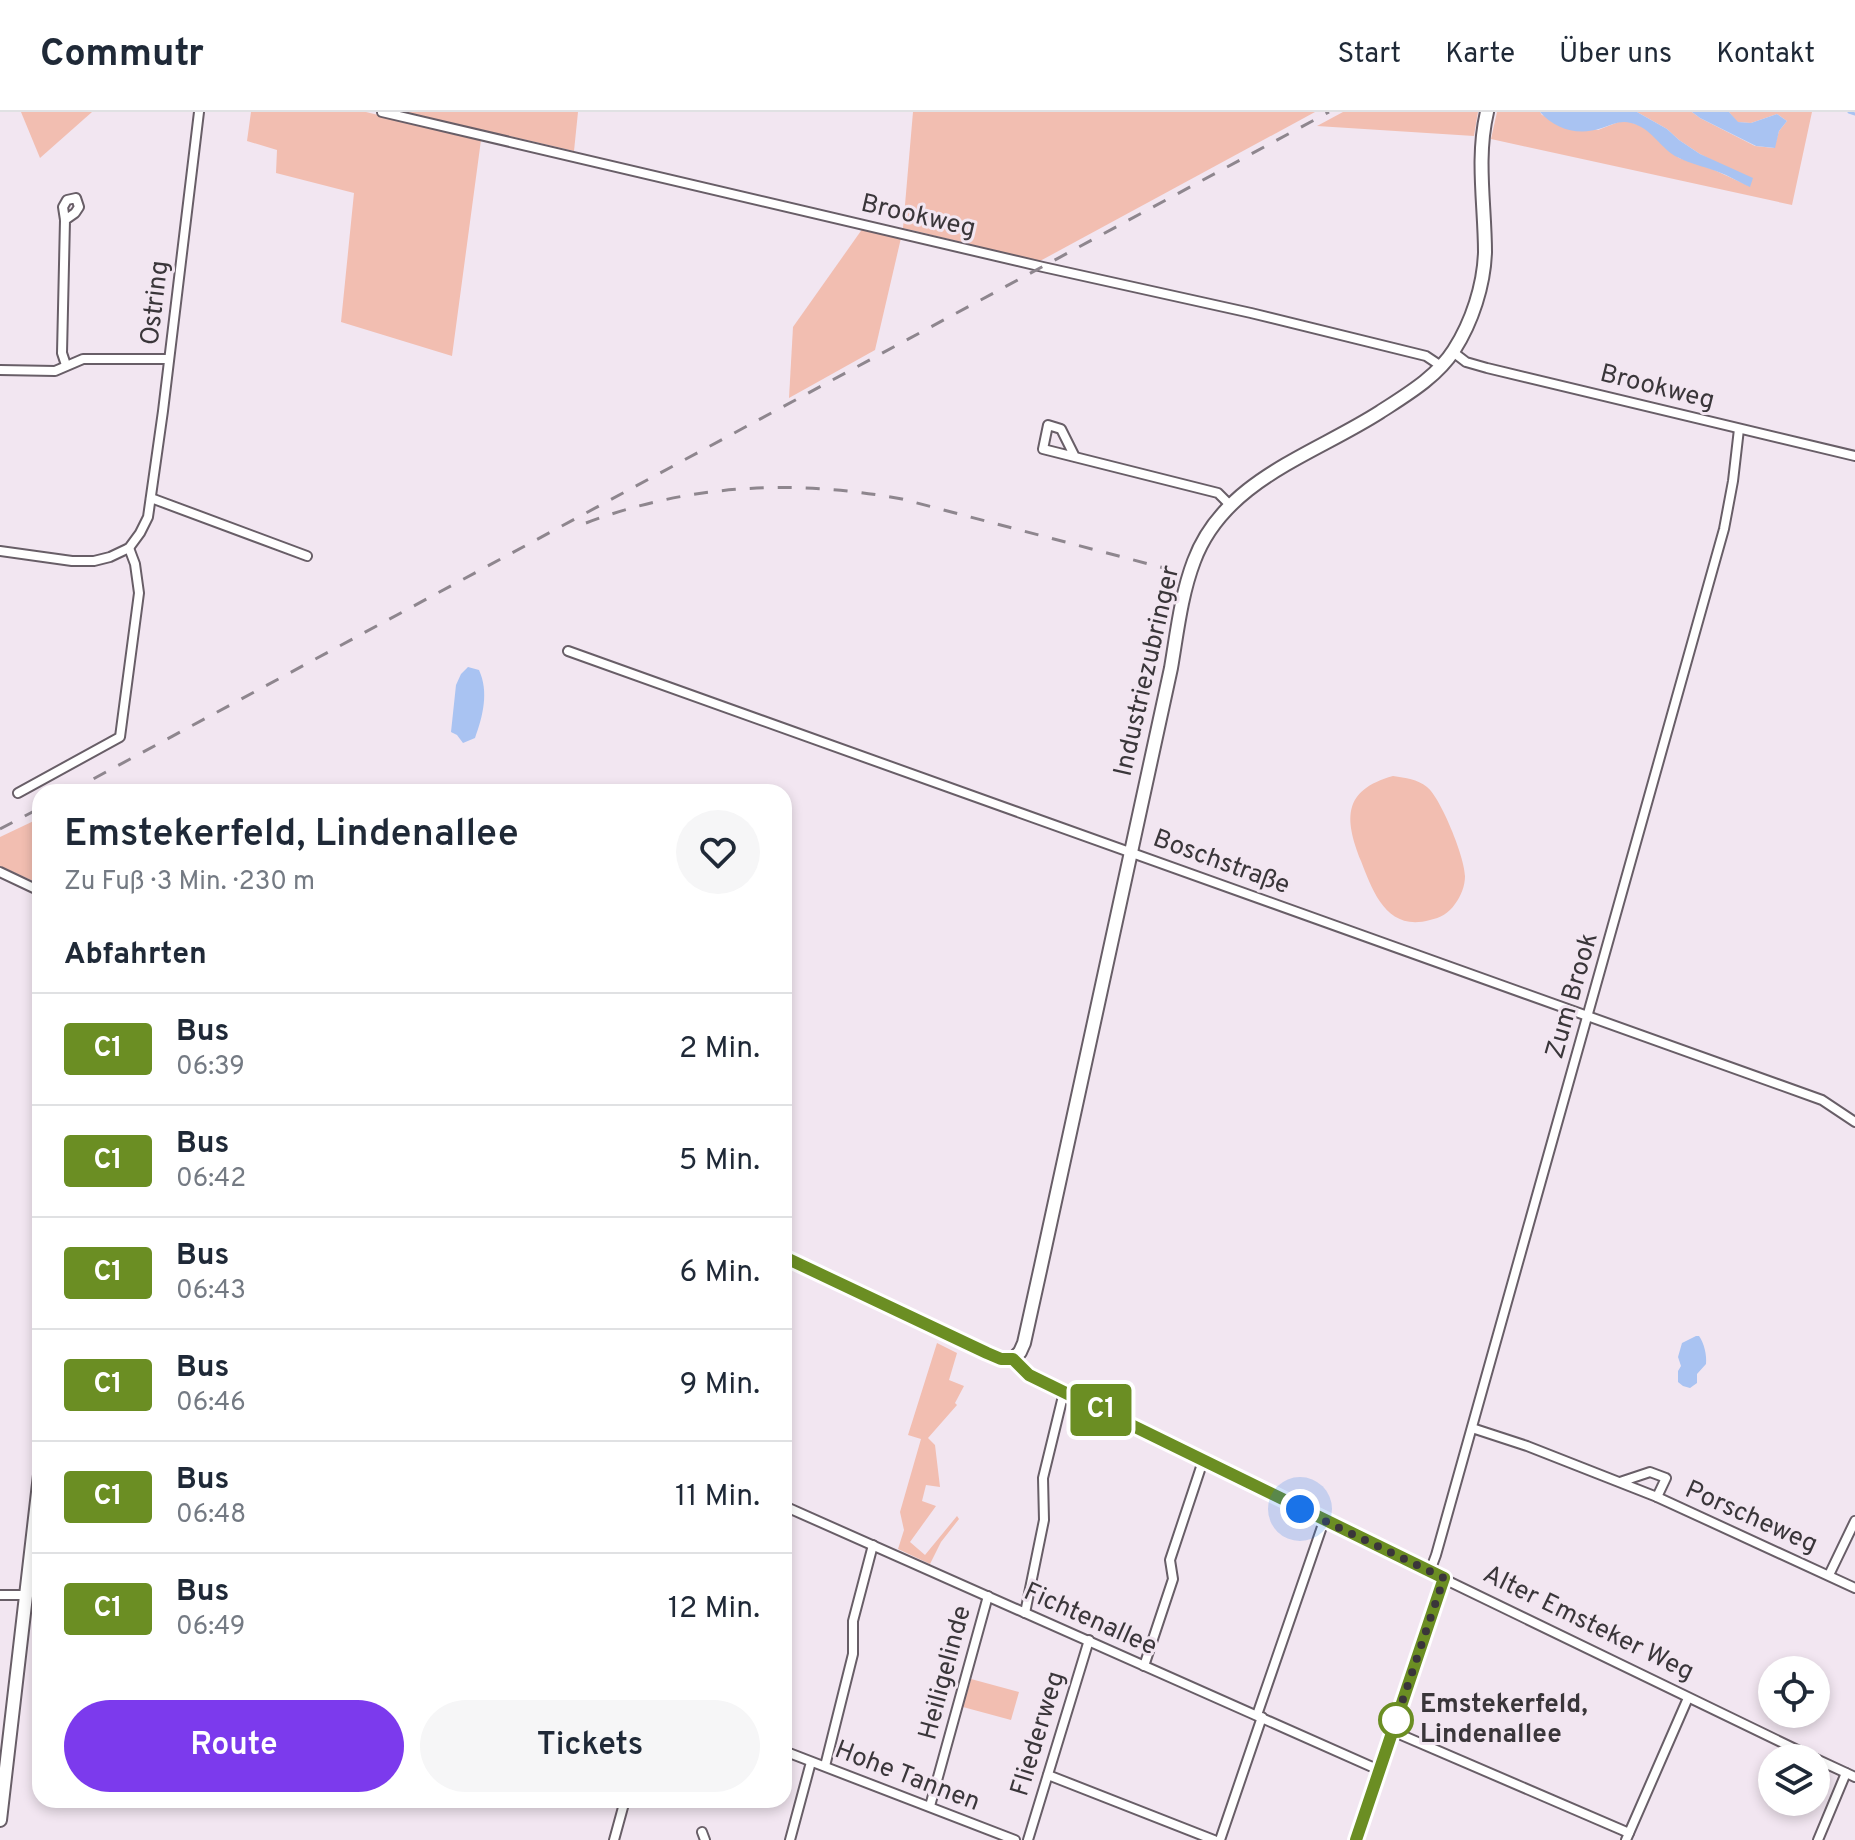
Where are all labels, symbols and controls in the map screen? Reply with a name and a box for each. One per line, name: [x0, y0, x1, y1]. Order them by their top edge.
text: Commutr: [40, 31, 204, 80]
text: Start: [1337, 37, 1401, 73]
text: Karte: [1445, 37, 1515, 73]
text: Über uns: [1559, 37, 1672, 73]
text: Kontakt: [1716, 37, 1815, 73]
street label: Brookweg: [857, 188, 979, 246]
street label: Ostring: [134, 259, 178, 347]
street label: Brookweg: [1596, 358, 1718, 418]
street label: Industriezubringer: [1108, 562, 1188, 780]
button: heart: [676, 810, 760, 894]
text: Emstekerfeld, Lindenallee: [64, 811, 519, 860]
street label: Boschstraße: [1148, 823, 1294, 903]
text: Zu Fuß · 3 Min. · 230 m: [64, 866, 315, 899]
street label: Zum Brook: [1539, 929, 1607, 1063]
text: Abfahrten: [64, 937, 207, 974]
text: Bus: [176, 1014, 229, 1051]
text: C1: [93, 1031, 123, 1067]
text: 2 Min.: [679, 1031, 760, 1068]
text: 06:39: [176, 1051, 245, 1084]
text: Bus: [176, 1126, 229, 1163]
text: C1: [93, 1143, 123, 1179]
text: 5 Min.: [679, 1143, 760, 1180]
text: 06:42: [176, 1163, 246, 1196]
text: Bus: [176, 1238, 229, 1275]
text: C1: [93, 1255, 123, 1291]
text: 6 Min.: [679, 1255, 760, 1292]
text: 06:43: [176, 1275, 246, 1308]
text: Bus: [176, 1350, 229, 1387]
text: C1: [93, 1367, 123, 1403]
text: 9 Min.: [679, 1367, 760, 1404]
line badge: C1: [1065, 1384, 1137, 1436]
text: 06:46: [176, 1387, 246, 1420]
text: C1: [1086, 1392, 1116, 1428]
text: Bus: [176, 1462, 229, 1499]
street label: Porscheweg: [1680, 1474, 1822, 1562]
text: C1: [93, 1479, 123, 1515]
text: 11 Min.: [675, 1479, 760, 1516]
your location: [1280, 1489, 1320, 1529]
text: 06:48: [176, 1499, 246, 1532]
street label: Alter Emsteker Weg: [1477, 1559, 1699, 1689]
text: Bus: [176, 1574, 229, 1611]
street label: Fichtenallee: [1018, 1576, 1162, 1664]
text: C1: [93, 1591, 123, 1627]
text: 12 Min.: [668, 1591, 760, 1628]
street label: Heiligelinde: [912, 1602, 980, 1744]
text: 06:49: [176, 1611, 245, 1644]
map controls: [1758, 1656, 1830, 1816]
button: locate: [1758, 1656, 1830, 1728]
street label: Fliederweg: [1004, 1668, 1074, 1800]
place label: Emstekerfeld, Lindenallee: [1420, 1689, 1588, 1752]
button: Route: [64, 1700, 404, 1792]
button: Tickets: [420, 1700, 760, 1792]
marker: Emstekerfeld, Lindenallee: [1379, 1703, 1413, 1737]
street label: Hohe Tannen: [830, 1734, 984, 1820]
button: layers: [1758, 1744, 1830, 1816]

